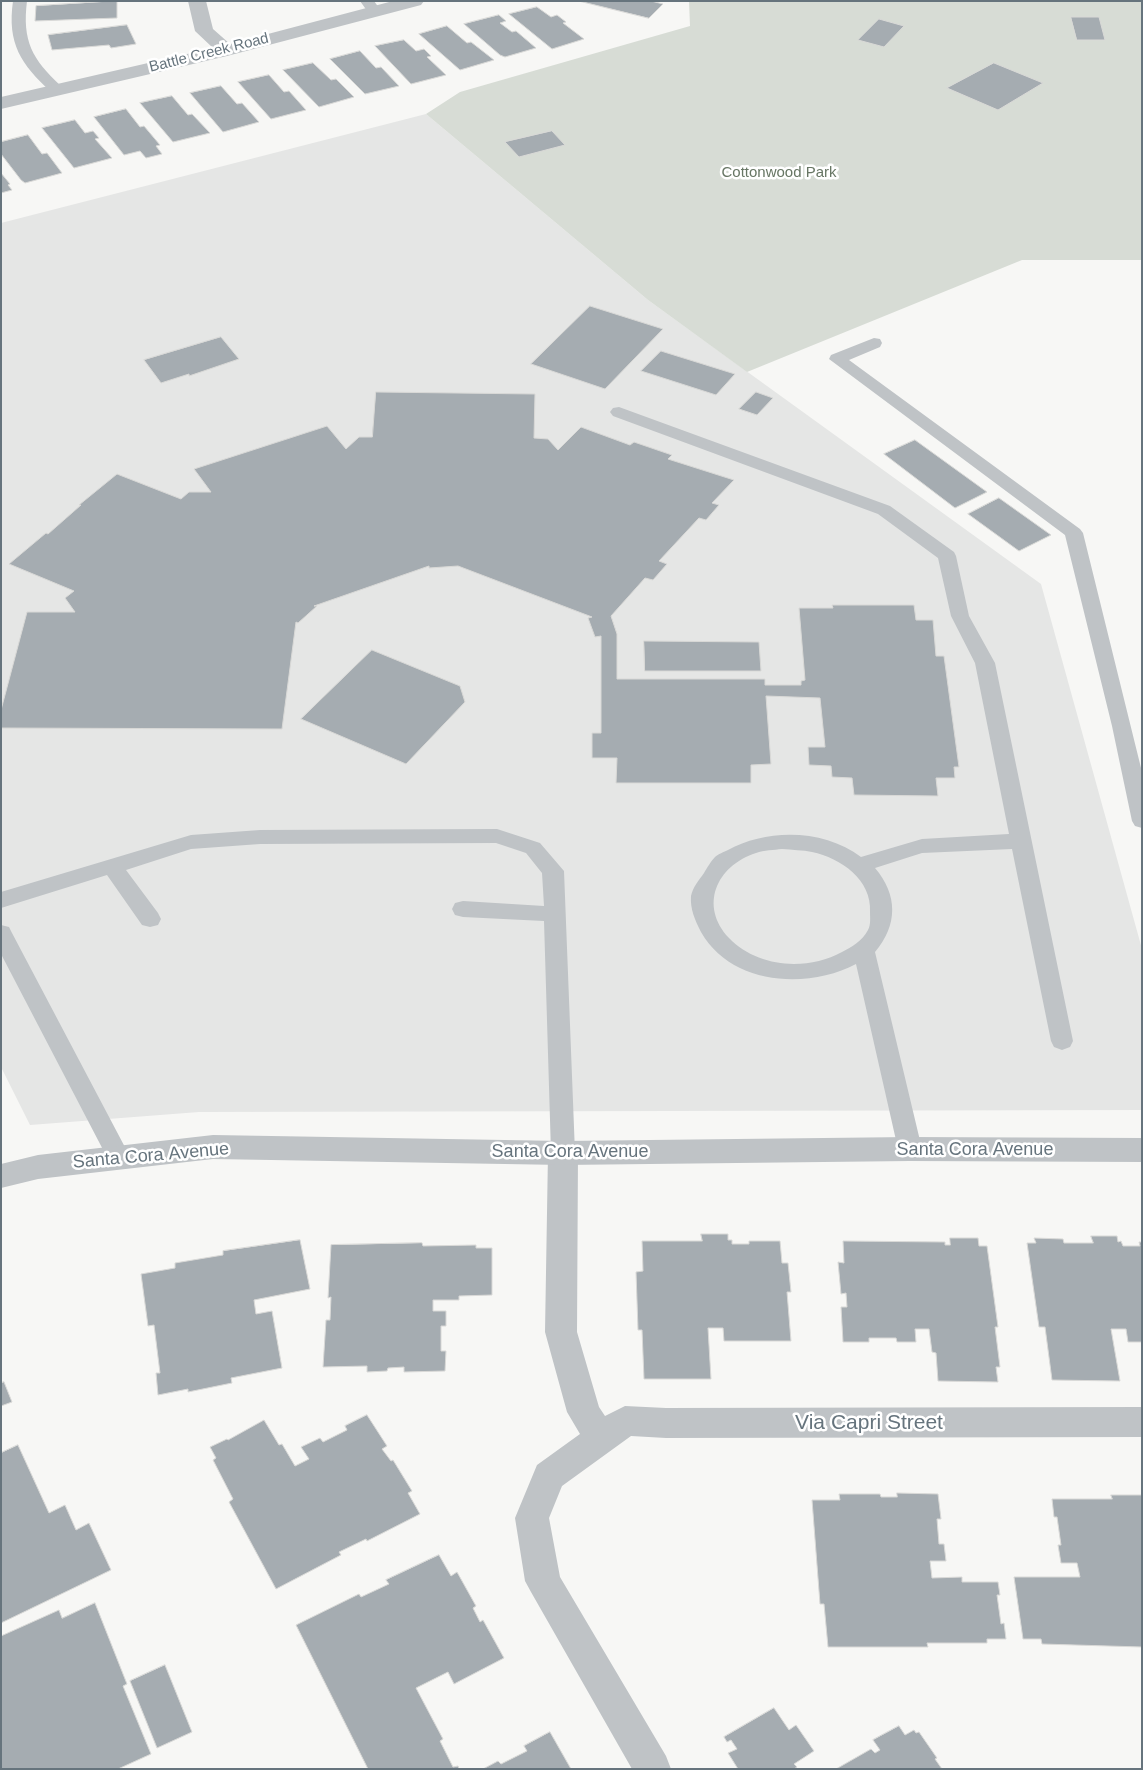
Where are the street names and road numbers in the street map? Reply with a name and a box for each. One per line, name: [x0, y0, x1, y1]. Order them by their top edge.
street label: Battle Creek Road: [147, 29, 271, 77]
street label: Santa Cora Avenue: [72, 1138, 230, 1174]
street label: Santa Cora Avenue: [897, 1139, 1053, 1161]
street label: Santa Cora Avenue: [492, 1141, 648, 1163]
street label: Via Capri Street: [795, 1410, 943, 1436]

